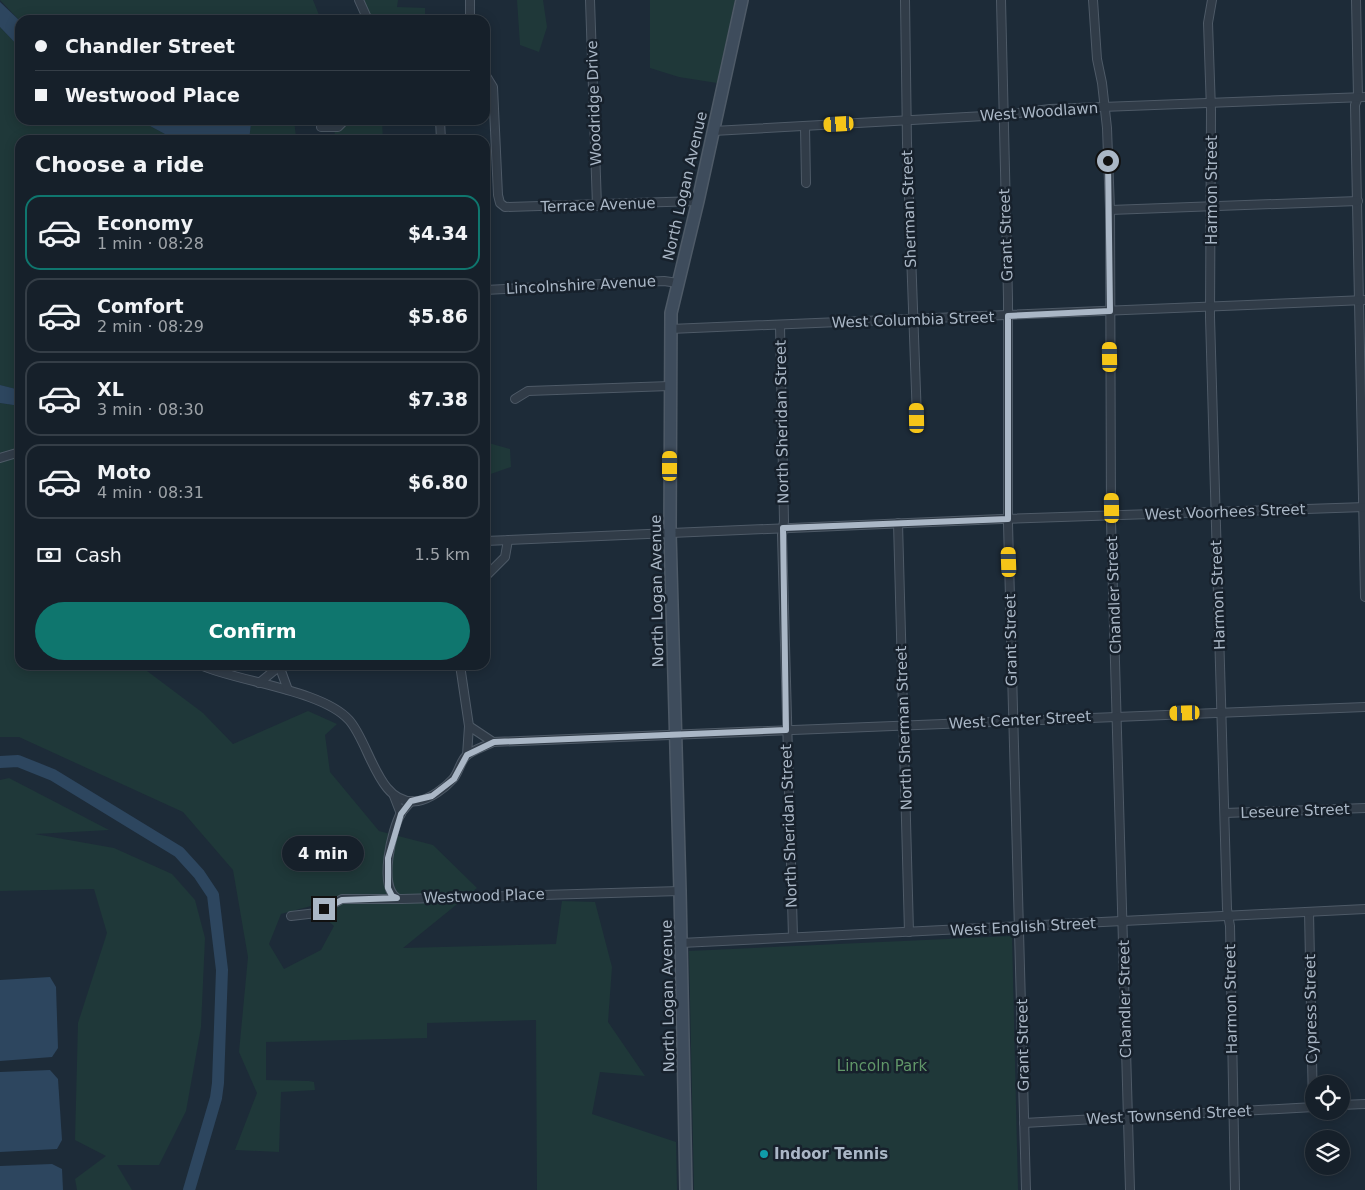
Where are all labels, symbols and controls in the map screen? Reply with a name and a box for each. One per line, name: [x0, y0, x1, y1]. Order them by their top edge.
text: Chandler Street: [65, 35, 235, 57]
street label: Woodridge Drive: [583, 40, 605, 166]
text: Westwood Place: [65, 84, 240, 106]
street label: West Woodlawn: [979, 99, 1099, 125]
street label: North Logan Avenue: [659, 110, 711, 262]
car: [823, 116, 854, 132]
street label: Harmon Street: [1203, 135, 1221, 245]
street label: Sherman Street: [898, 150, 920, 268]
route start: [1097, 150, 1119, 172]
text: Choose a ride: [35, 152, 204, 177]
street label: Grant Street: [995, 188, 1017, 282]
street label: Terrace Avenue: [539, 194, 656, 216]
icon: car: [37, 210, 82, 255]
text: Economy: [97, 212, 193, 234]
text: $4.34: [408, 222, 468, 244]
text: 1 min · 08:28: [97, 234, 204, 253]
street label: Lincolnshire Avenue: [506, 272, 656, 298]
icon: car: [37, 293, 82, 338]
text: Comfort: [97, 295, 184, 317]
text: $5.86: [408, 305, 468, 327]
street label: West Columbia Street: [831, 308, 995, 332]
text: 2 min · 08:29: [97, 317, 204, 336]
street label: North Sheridan Street: [772, 340, 792, 504]
car: [1102, 342, 1117, 372]
icon: car: [37, 376, 82, 421]
text: XL: [97, 378, 124, 400]
text: $7.38: [408, 388, 468, 410]
text: 3 min · 08:30: [97, 400, 204, 419]
car: [909, 403, 924, 433]
car: [662, 451, 677, 481]
icon: car: [37, 459, 82, 504]
text: Moto: [97, 461, 151, 483]
text: $6.80: [408, 471, 468, 493]
text: 4 min · 08:31: [97, 483, 204, 502]
car: [1104, 493, 1119, 523]
street label: West Voorhees Street: [1144, 500, 1306, 524]
street label: North Logan Avenue: [647, 514, 667, 668]
street label: Chandler Street: [1103, 536, 1125, 654]
street label: Harmon Street: [1207, 540, 1229, 650]
icon: cash: [35, 541, 63, 569]
text: Cash: [75, 544, 122, 566]
text: 1.5 km: [415, 545, 470, 564]
car: [1000, 547, 1017, 577]
street label: Grant Street: [1001, 593, 1021, 687]
button: Confirm: [35, 602, 470, 660]
street label: North Sherman Street: [892, 645, 916, 811]
car: [1169, 705, 1200, 721]
street label: West Center Street: [948, 707, 1092, 733]
street label: North Sheridan Street: [777, 744, 801, 908]
street label: Leseure Street: [1240, 800, 1350, 822]
callout: 4 min: [283, 836, 365, 872]
text: 4 min: [298, 844, 348, 863]
street label: Westwood Place: [423, 885, 545, 907]
route end: [313, 898, 335, 920]
street label: West English Street: [950, 914, 1097, 940]
street label: North Logan Avenue: [658, 919, 678, 1073]
street label: Chandler Street: [1115, 940, 1135, 1058]
street label: Harmon Street: [1221, 944, 1241, 1054]
street label: Cypress Street: [1301, 954, 1321, 1064]
street label: Grant Street: [1013, 998, 1033, 1092]
park label: Lincoln Park: [837, 1057, 927, 1075]
map controls: [1305, 1075, 1350, 1175]
button: locate: [1305, 1075, 1350, 1120]
street label: West Townsend Street: [1086, 1102, 1252, 1128]
button: layers: [1305, 1130, 1350, 1175]
place label: Indoor Tennis: [774, 1145, 888, 1163]
marker: Indoor Tennis: [758, 1148, 770, 1160]

